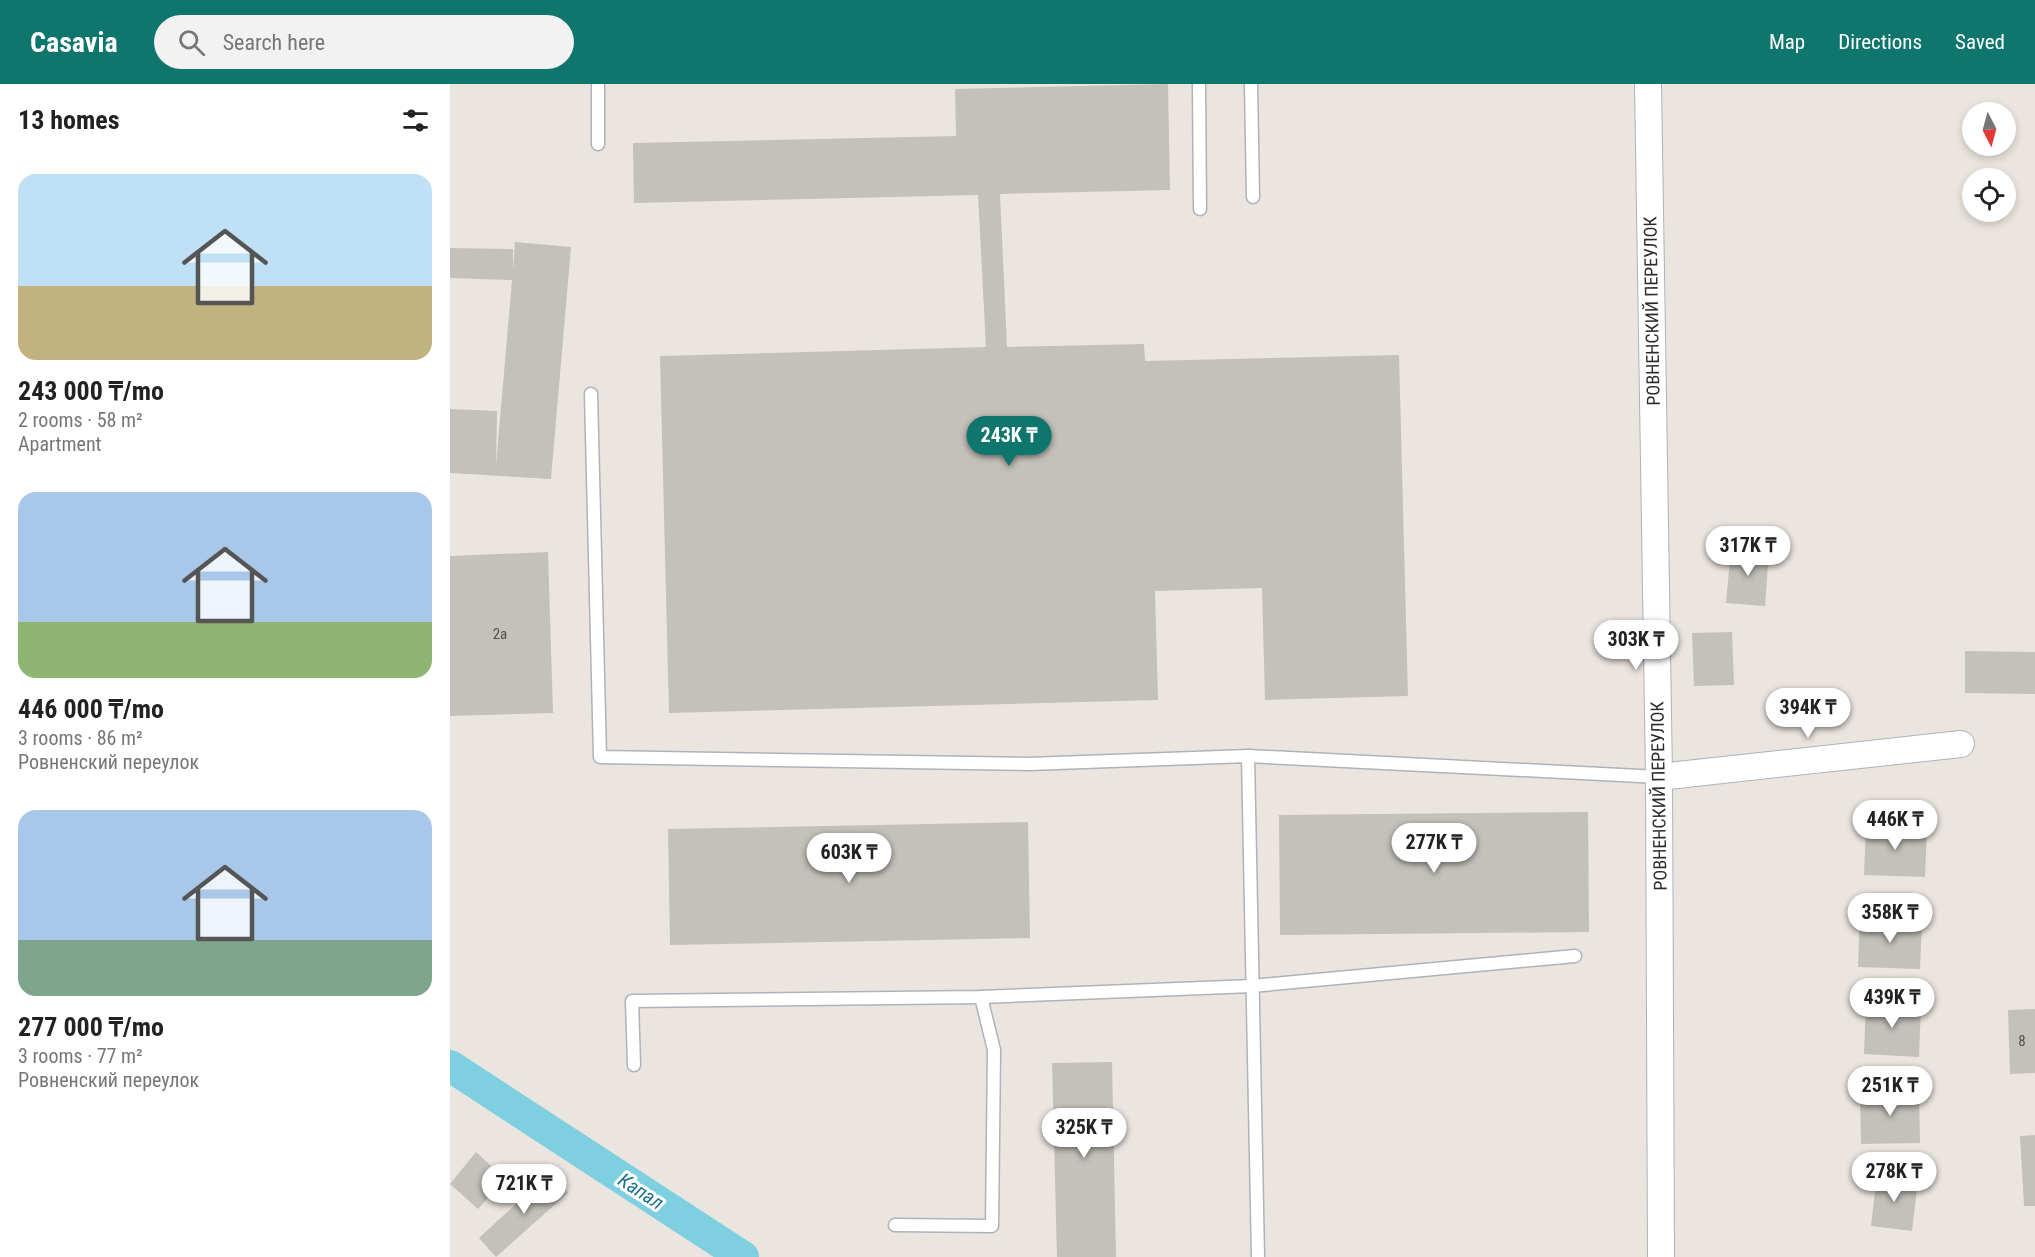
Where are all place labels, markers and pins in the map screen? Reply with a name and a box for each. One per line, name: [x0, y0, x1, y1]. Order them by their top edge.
pin: 243K ₸: [960, 416, 1058, 467]
pin: 317K ₸: [1699, 526, 1797, 577]
pin: 303K ₸: [1587, 620, 1685, 671]
pin: 394K ₸: [1759, 688, 1857, 739]
pin: 446K ₸: [1846, 800, 1944, 851]
pin: 277K ₸: [1385, 823, 1483, 874]
pin: 603K ₸: [800, 833, 898, 884]
pin: 358K ₸: [1841, 893, 1939, 944]
pin: 439K ₸: [1843, 978, 1941, 1029]
pin: 251K ₸: [1841, 1066, 1939, 1117]
pin: 325K ₸: [1035, 1108, 1133, 1159]
pin: 278K ₸: [1845, 1152, 1943, 1203]
pin: 721K ₸: [475, 1164, 573, 1215]

